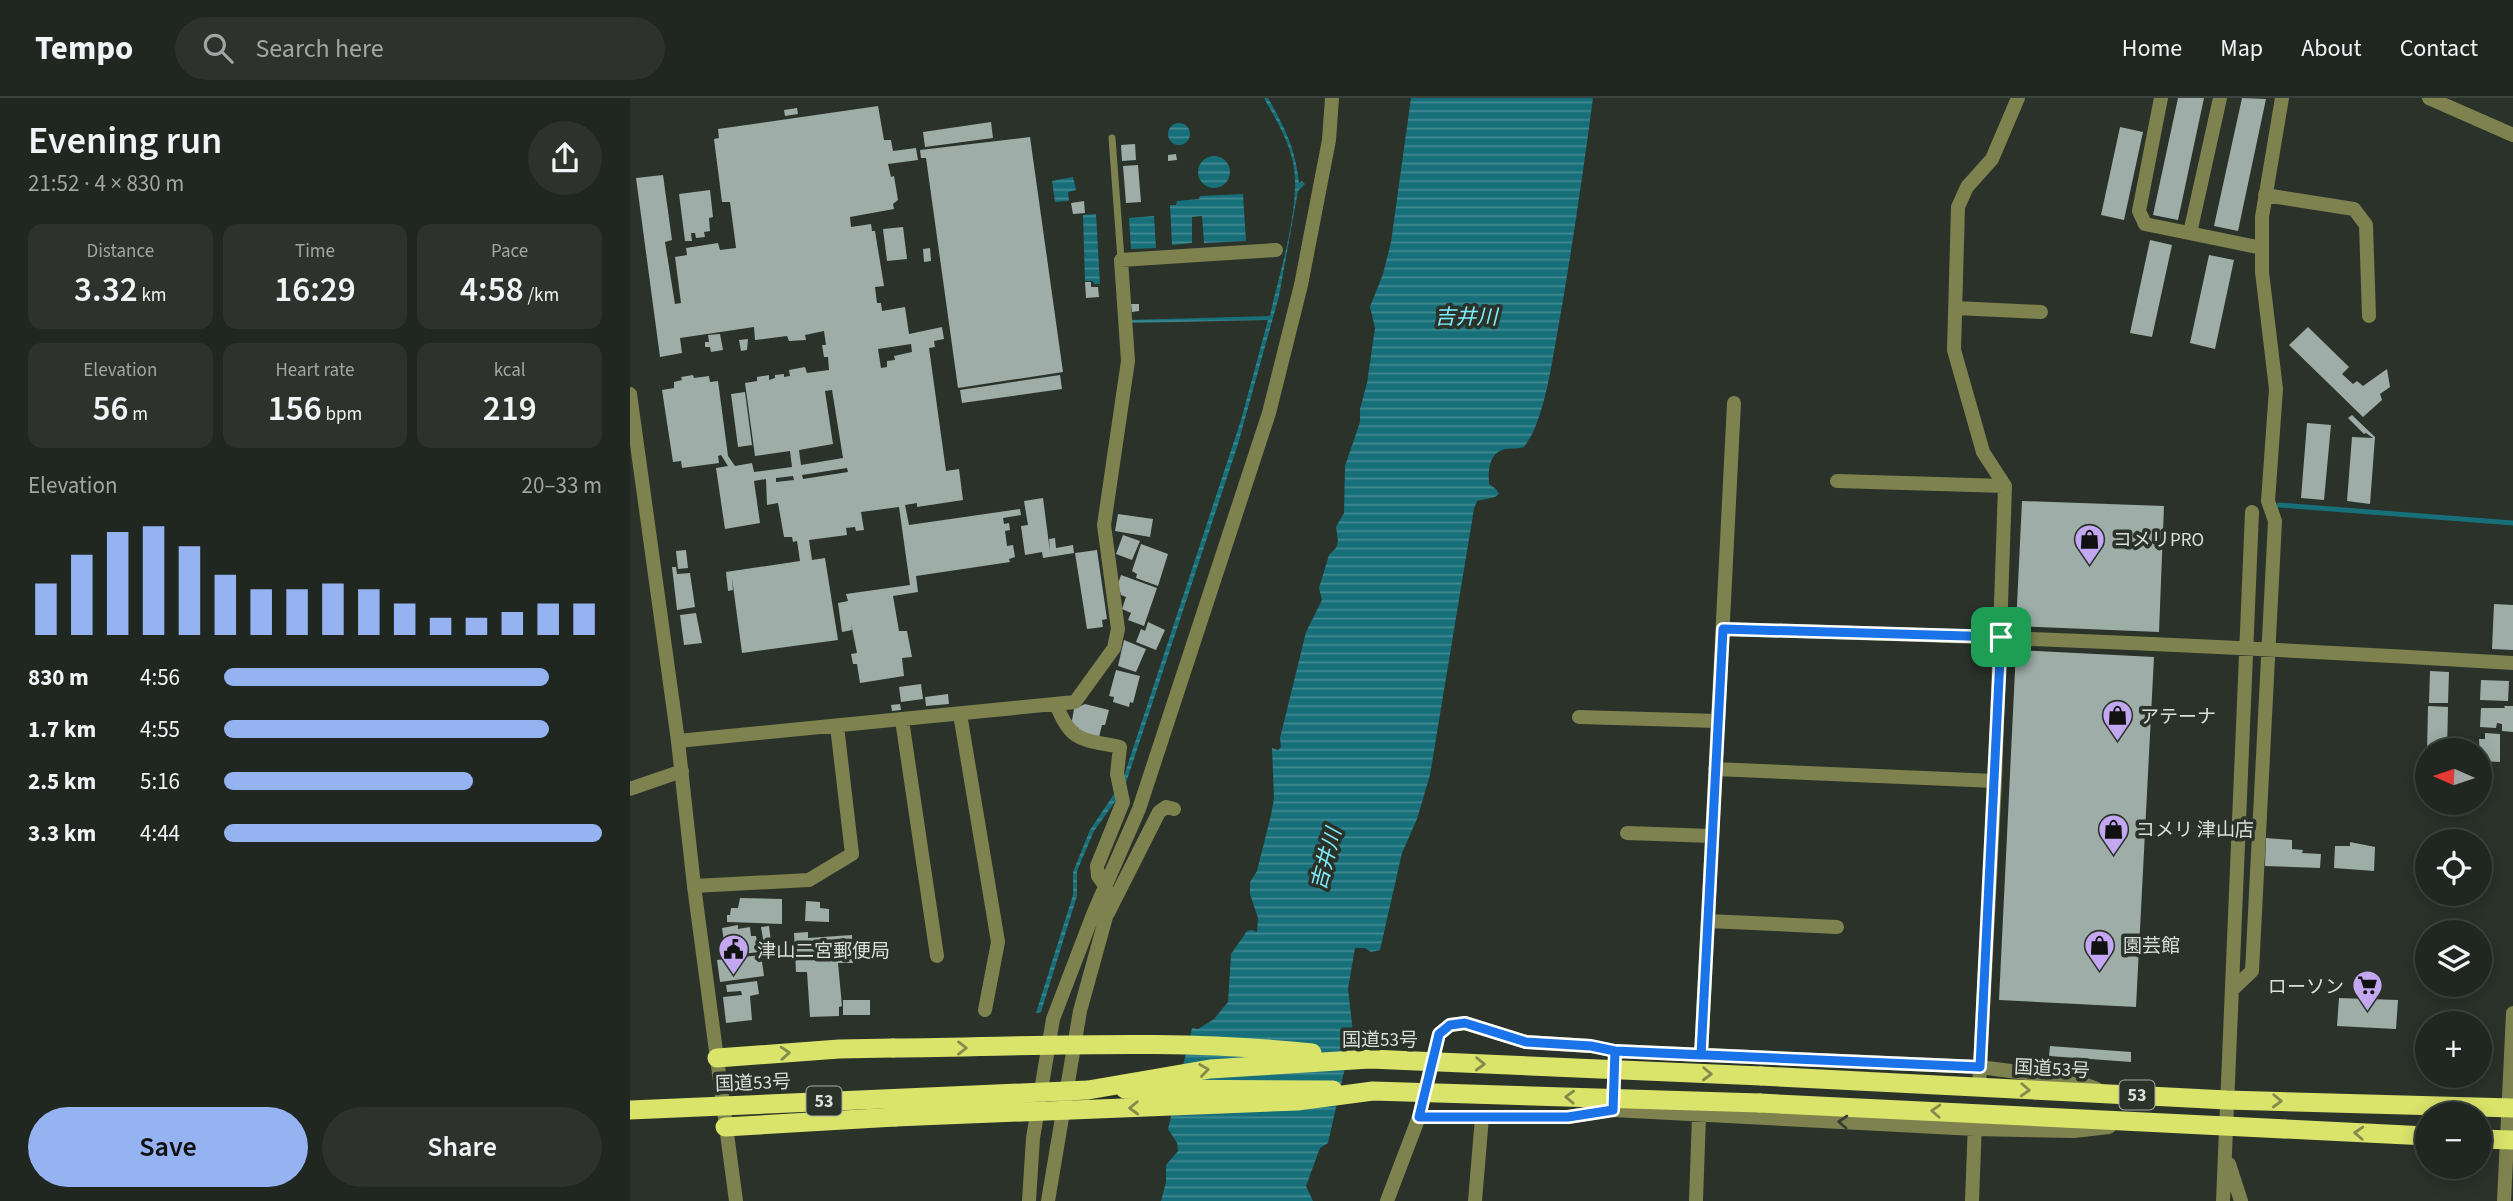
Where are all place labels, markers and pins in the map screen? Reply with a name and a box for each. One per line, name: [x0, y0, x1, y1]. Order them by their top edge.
shop icon: コメリPRO: [2073, 522, 2107, 566]
place label: コメリPRO: [2113, 527, 2204, 554]
pin: [1971, 607, 2031, 667]
shop icon: アテーナ: [2100, 699, 2134, 743]
place label: アテーナ: [2140, 704, 2216, 731]
shop icon: コメリ 津山店: [2096, 812, 2130, 856]
place label: コメリ 津山店: [2136, 817, 2254, 844]
shop icon: 園芸館: [2083, 928, 2117, 972]
public building icon: 津山二宮郵便局: [717, 933, 751, 977]
place label: 園芸館: [2123, 933, 2180, 960]
place label: 津山二宮郵便局: [757, 938, 890, 965]
supermarket icon: ローソン: [2350, 969, 2384, 1013]
place label: ローソン: [2268, 974, 2344, 1001]

